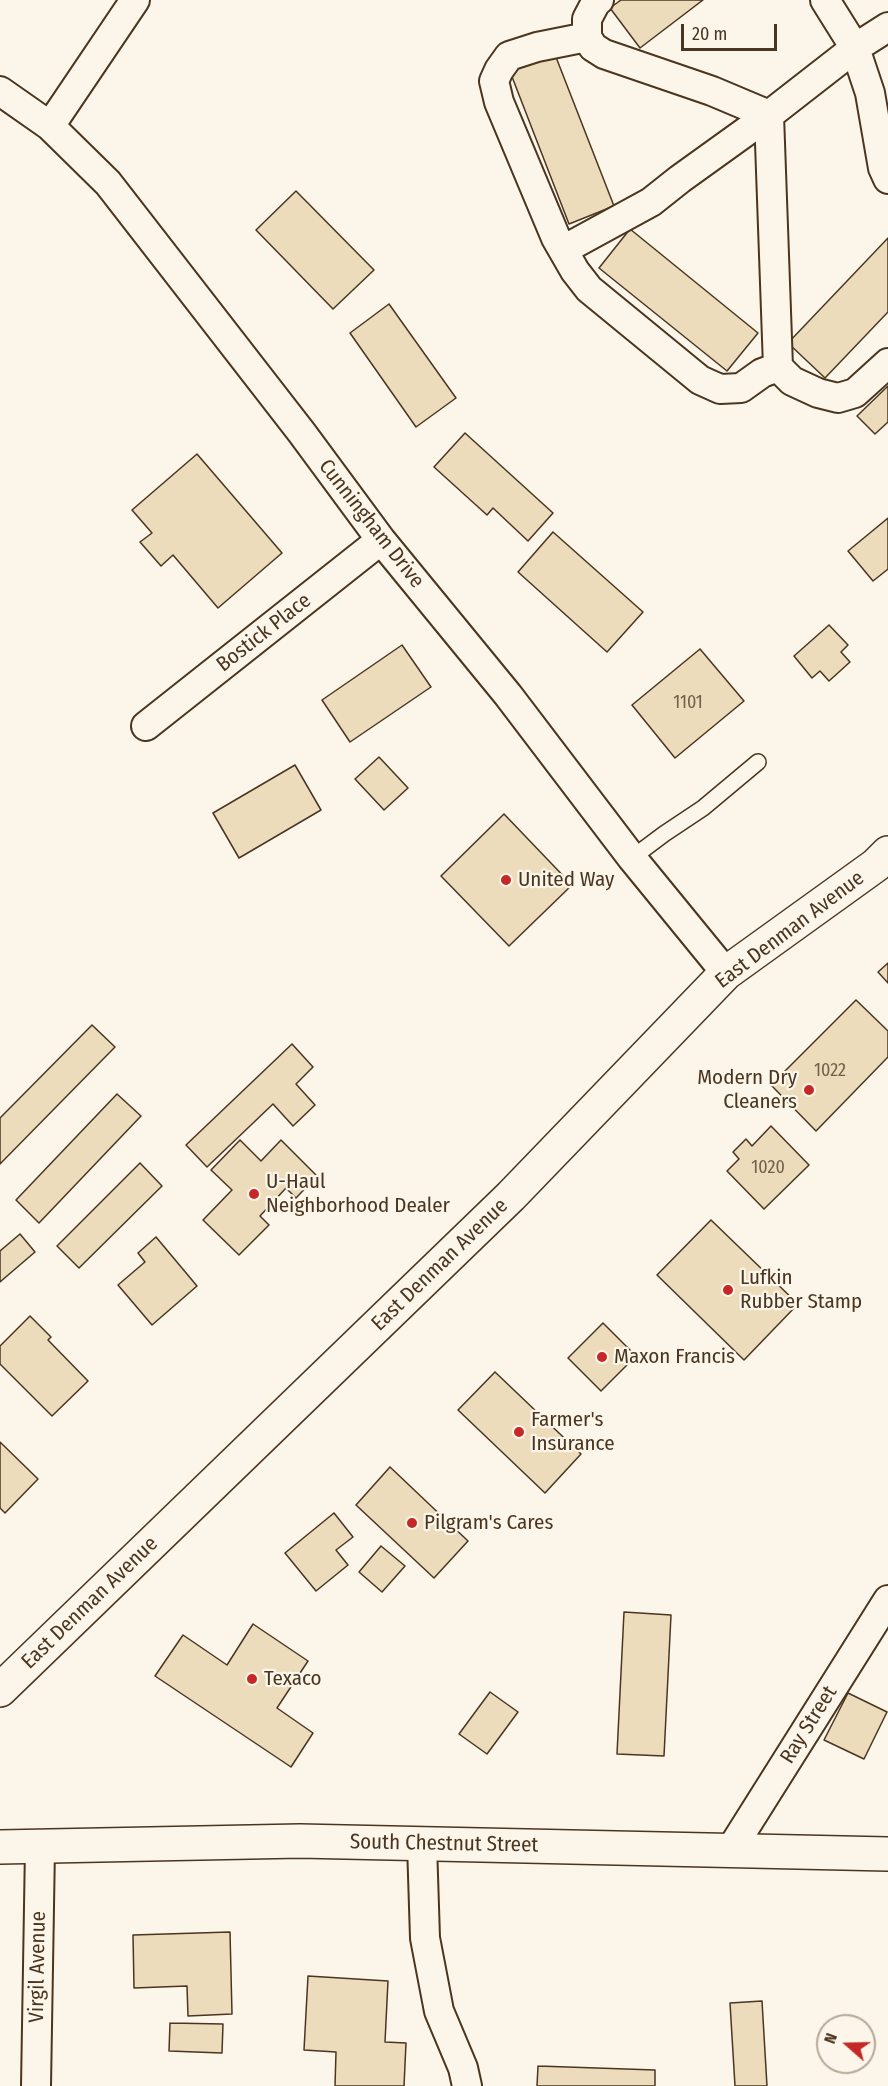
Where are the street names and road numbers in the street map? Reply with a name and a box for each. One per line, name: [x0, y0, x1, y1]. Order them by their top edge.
street label: Cunningham Drive: [313, 455, 429, 593]
street label: Bostick Place: [212, 588, 316, 678]
street label: East Denman Avenue: [711, 866, 869, 994]
street label: East Denman Avenue: [367, 1194, 513, 1336]
street label: East Denman Avenue: [17, 1532, 163, 1674]
street label: Ray Street: [775, 1681, 843, 1769]
street label: South Chestnut Street: [350, 1830, 538, 1858]
street label: Virgil Avenue: [24, 1911, 52, 2023]

